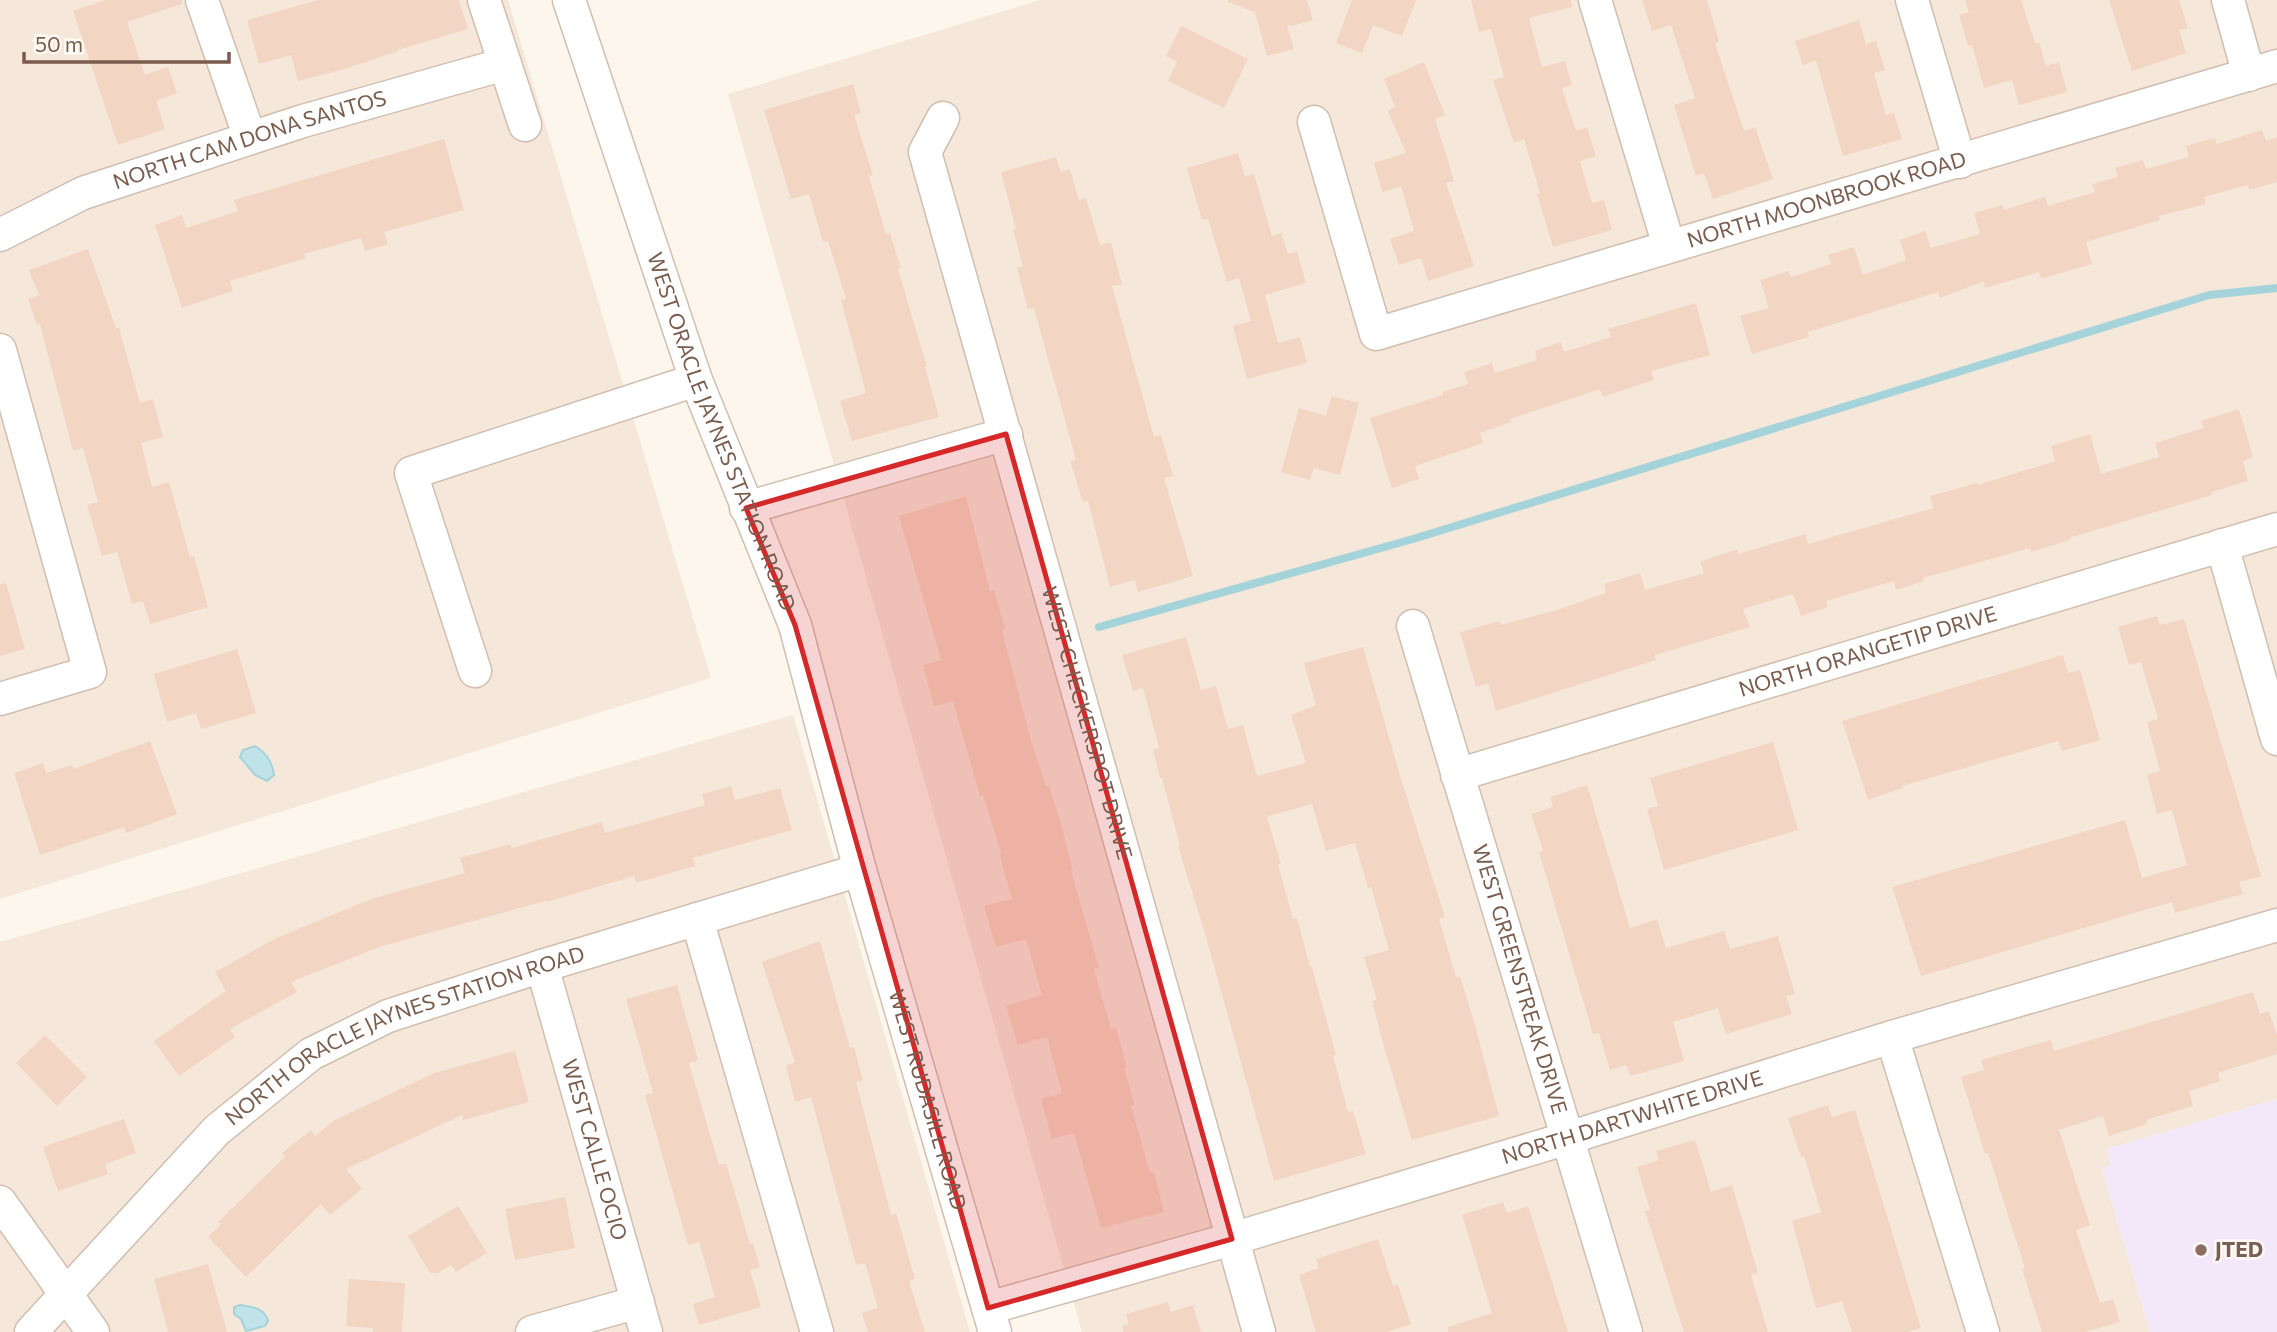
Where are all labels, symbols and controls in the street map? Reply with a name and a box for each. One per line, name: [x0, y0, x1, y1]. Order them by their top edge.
scale bar: [24, 21, 229, 65]
text: 50 m: [35, 31, 83, 56]
street label: NORTH CAM DONA SANTOS: [110, 84, 389, 193]
street label: NORTH MOONBROOK ROAD: [1684, 145, 1969, 252]
street label: WEST ORACLE JAYNES STATION ROAD: [643, 249, 802, 614]
street label: WEST CHECKERSPOT DRIVE: [1038, 583, 1139, 862]
street label: NORTH ORANGETIP DRIVE: [1735, 600, 2000, 701]
street label: WEST GREENSTREAK DRIVE: [1469, 841, 1574, 1117]
street label: NORTH ORACLE JAYNES STATION ROAD: [219, 940, 587, 1130]
street label: WEST RUDASILL ROAD: [885, 986, 973, 1213]
street label: WEST CALLE OCIO: [558, 1056, 633, 1243]
street label: NORTH DARTWHITE DRIVE: [1499, 1064, 1765, 1168]
place label: JTED: [2215, 1236, 2263, 1261]
marker: JTED: [2193, 1242, 2209, 1258]

